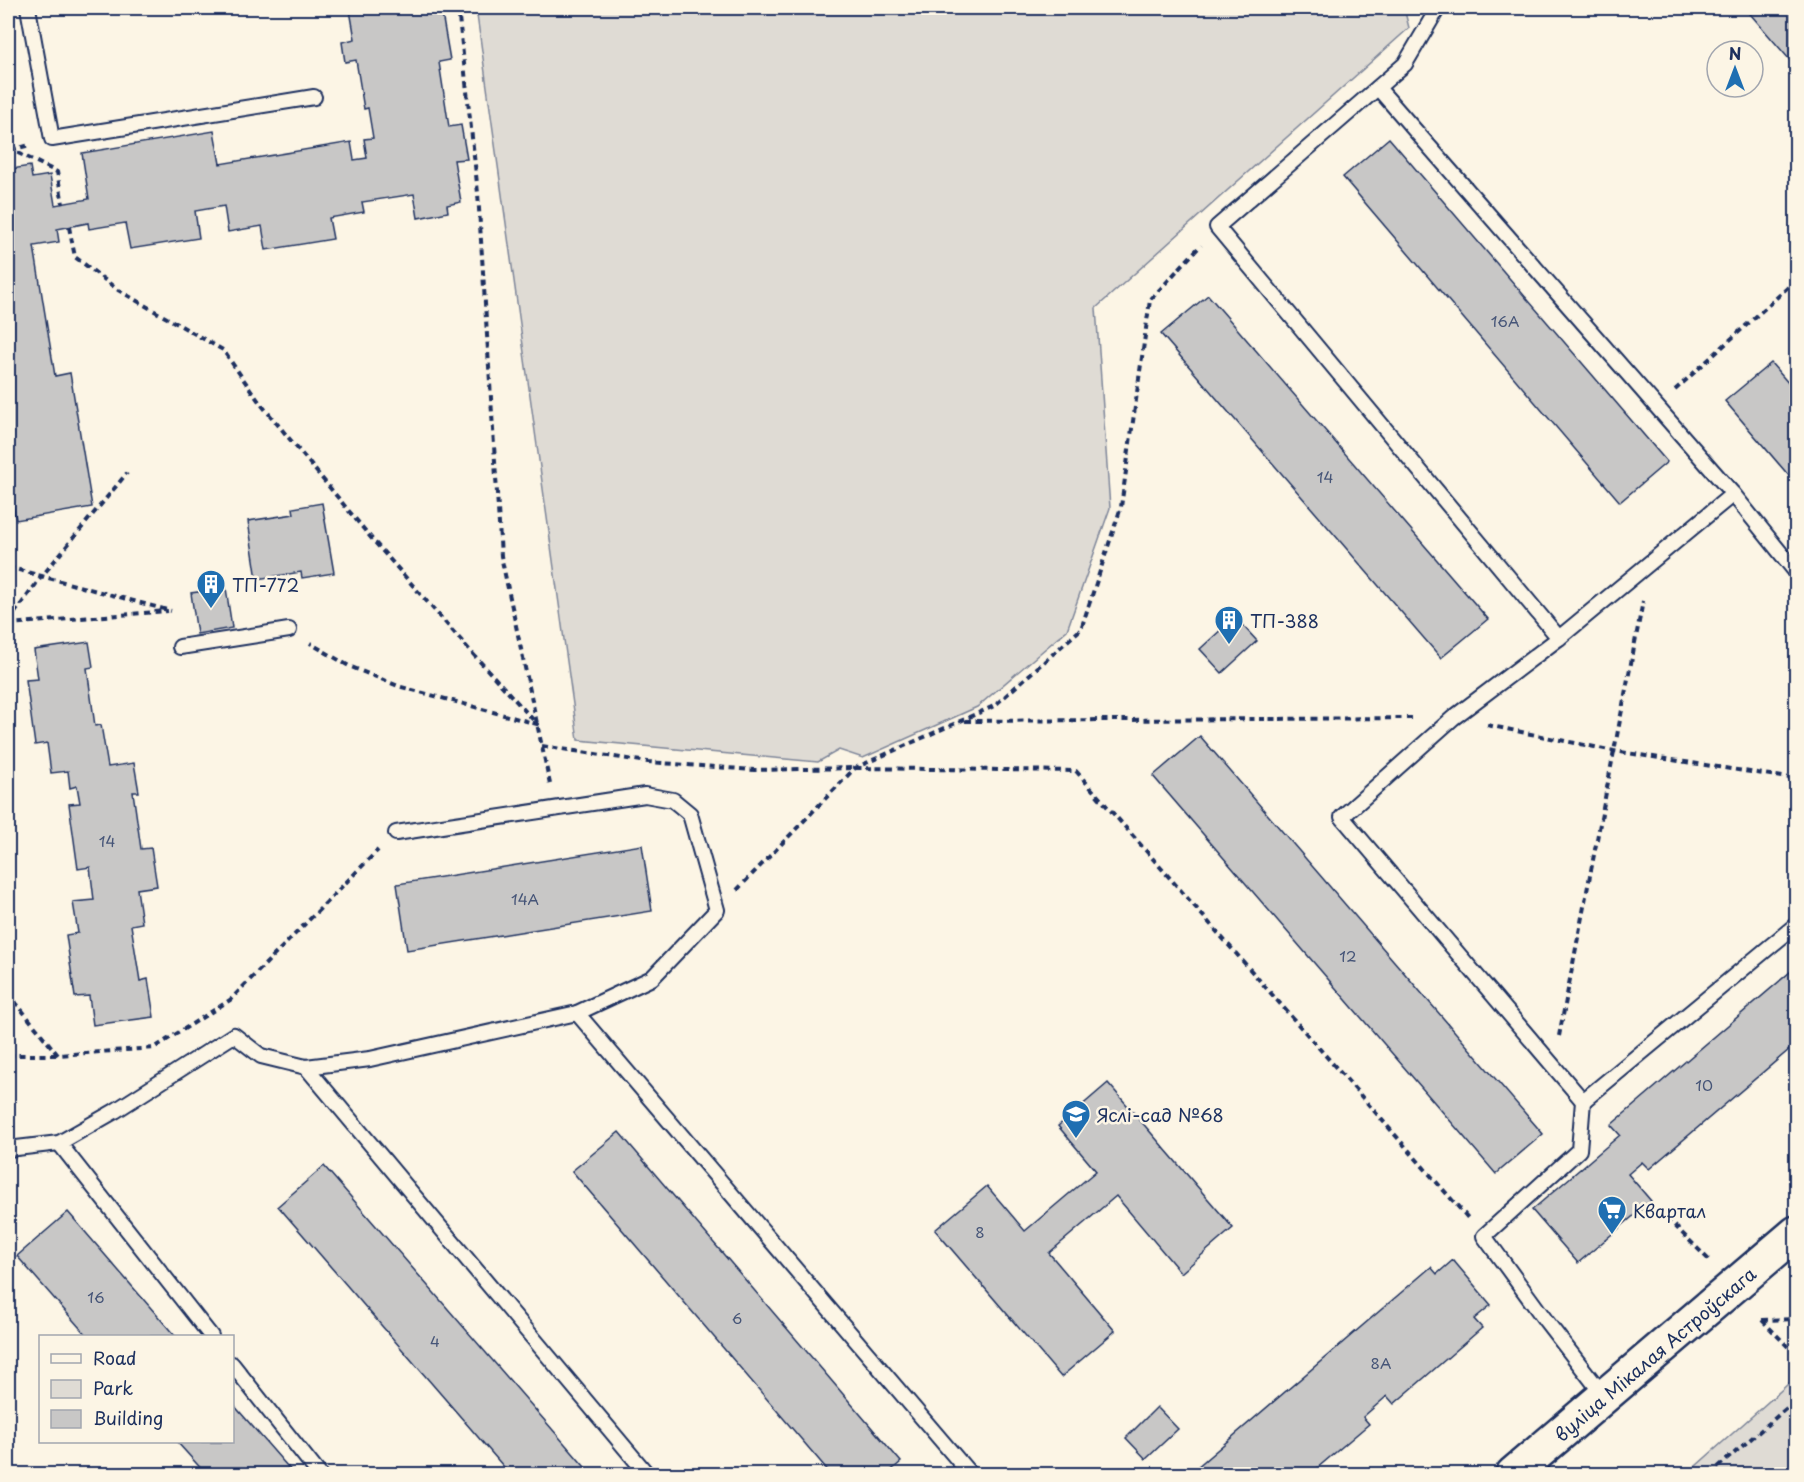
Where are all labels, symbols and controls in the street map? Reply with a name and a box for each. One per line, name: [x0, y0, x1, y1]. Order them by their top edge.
north arrow: [1705, 39, 1765, 99]
text: N: [1729, 41, 1741, 65]
house number: 16А: [1491, 309, 1519, 332]
house number: 14: [1317, 465, 1333, 488]
building icon: ТП-772: [195, 568, 227, 610]
place label: ТП-772: [232, 571, 299, 598]
building icon: ТП-388: [1213, 604, 1245, 646]
place label: ТП-388: [1250, 607, 1319, 634]
house number: 14: [99, 829, 115, 852]
house number: 14А: [511, 887, 539, 910]
house number: 12: [1339, 944, 1357, 967]
house number: 10: [1695, 1073, 1713, 1096]
school or university icon: Яслі-сад №68: [1060, 1098, 1092, 1140]
place label: Яслі-сад №68: [1097, 1101, 1224, 1128]
supermarket icon: Квартал: [1596, 1194, 1628, 1236]
place label: Квартал: [1633, 1197, 1706, 1224]
house number: 8: [975, 1220, 985, 1243]
street label: вуліца Мікалая Астроўскага: [1548, 1259, 1762, 1447]
house number: 16: [87, 1285, 105, 1308]
house number: 6: [732, 1306, 742, 1329]
house number: 4: [430, 1329, 440, 1352]
legend: [39, 1335, 234, 1443]
text: Road: [93, 1344, 137, 1371]
house number: 8А: [1371, 1351, 1391, 1374]
text: Park: [93, 1374, 133, 1401]
text: Building: [93, 1404, 163, 1431]

